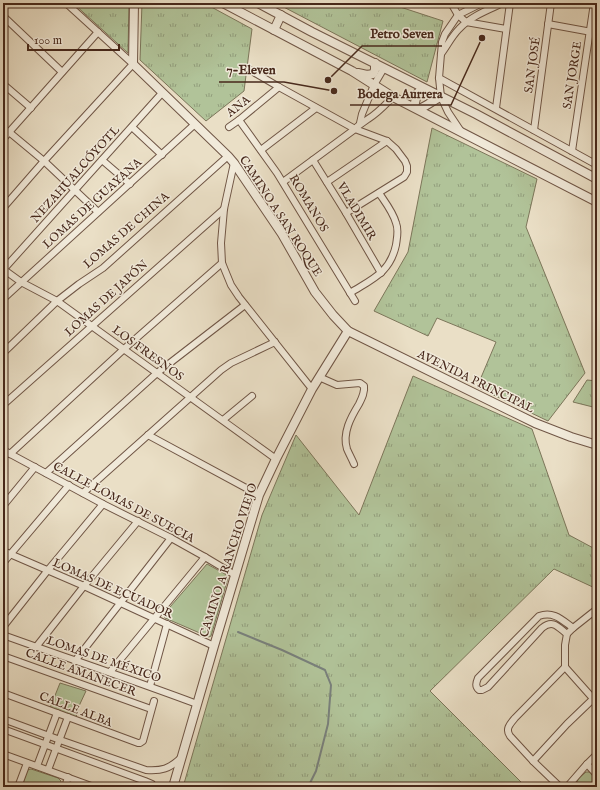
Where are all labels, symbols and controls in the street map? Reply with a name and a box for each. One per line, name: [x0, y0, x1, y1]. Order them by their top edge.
callout: Petro Seven: [362, 21, 442, 46]
scale bar: [28, 26, 119, 52]
text: Petro Seven: [370, 26, 434, 43]
text: 100 m: [34, 33, 62, 48]
street label: SAN JOSÉ: [520, 36, 545, 94]
street label: SAN JORGE: [560, 40, 586, 110]
callout: 7-Eleven: [219, 57, 284, 82]
text: 7-Eleven: [226, 62, 276, 79]
callout: Bodega Aurrera: [350, 80, 451, 105]
text: Bodega Aurrera: [357, 86, 443, 103]
street label: ANA: [223, 92, 254, 121]
street label: NEZAHUALCÓYOTL: [27, 122, 123, 226]
street label: CAMINO A SAN ROQUE: [236, 153, 325, 279]
street label: LOMAS DE GUAYANA: [40, 154, 146, 252]
street label: ROMANOS: [286, 172, 332, 235]
street label: VLADIMIR: [333, 179, 380, 244]
street label: LOMAS DE CHINA: [80, 188, 173, 272]
street label: LOMAS DE JAPÓN: [61, 256, 152, 340]
street label: LOS FRESNOS: [109, 322, 186, 384]
street label: AVENIDA PRINCIPAL: [414, 346, 537, 416]
street label: CALLE LOMAS DE SUECIA: [50, 459, 198, 547]
street label: CAMINO A RANCHO VIEJO: [196, 481, 261, 639]
street label: LOMAS DE ECUADOR: [50, 555, 176, 622]
street label: LOMAS DE MÉXICO: [45, 632, 163, 686]
street label: CALLE AMANECER: [23, 645, 139, 700]
street label: CALLE ALBA: [37, 689, 115, 731]

